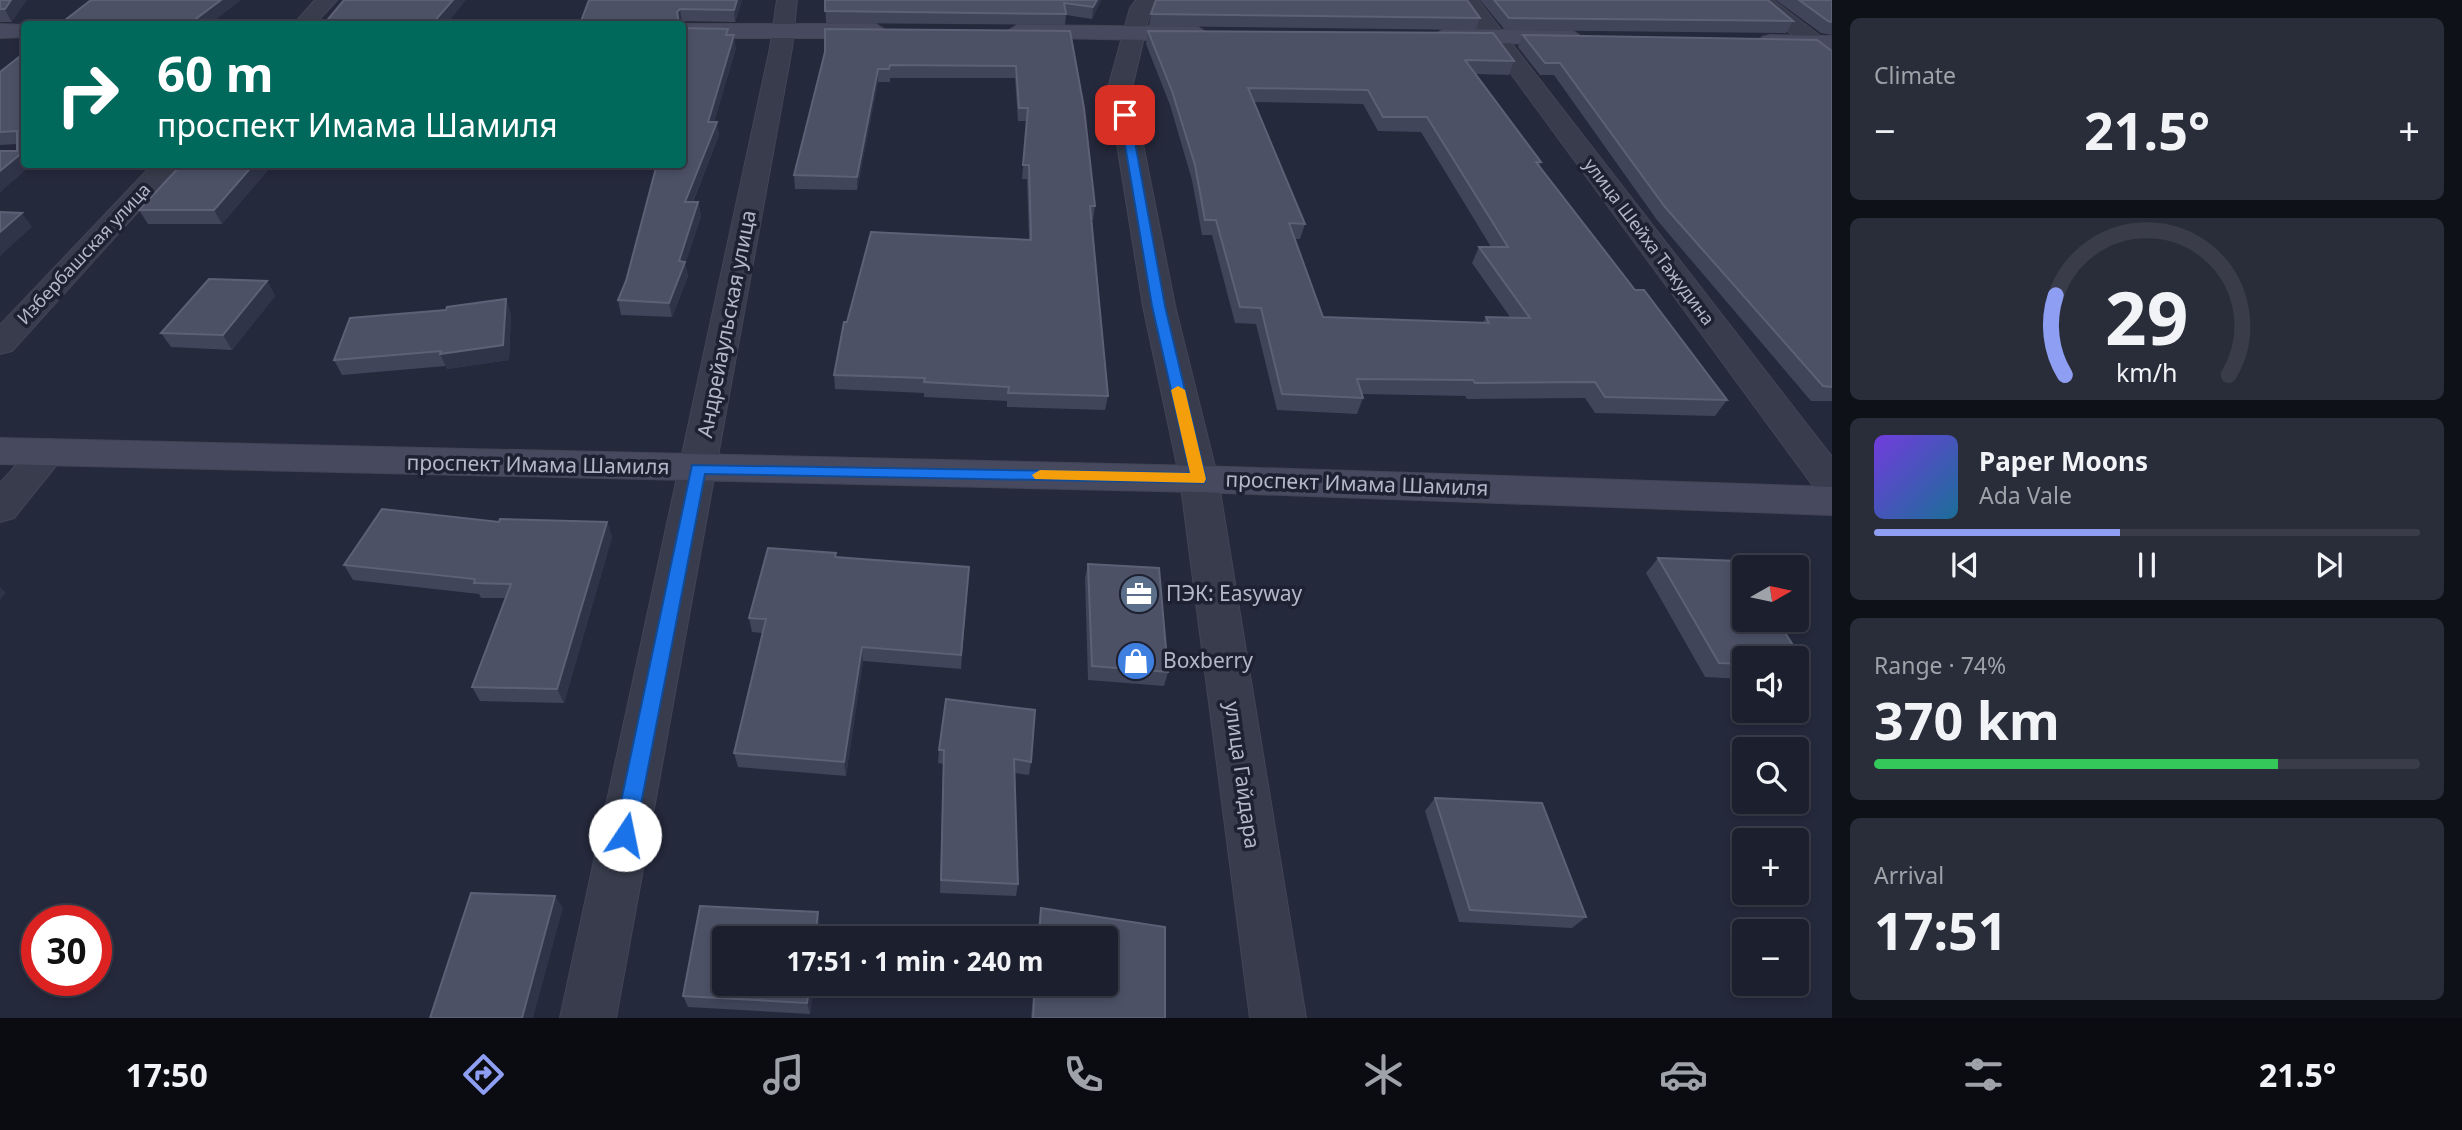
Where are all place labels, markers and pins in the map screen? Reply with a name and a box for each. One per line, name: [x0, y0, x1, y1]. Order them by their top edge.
pin: [1095, 85, 1155, 145]
office icon: ПЭК: Easyway: [1118, 573, 1160, 615]
place label: ПЭК: Easyway: [1166, 579, 1302, 607]
shop icon: Boxberry: [1115, 640, 1157, 682]
place label: Boxberry: [1163, 646, 1253, 674]

